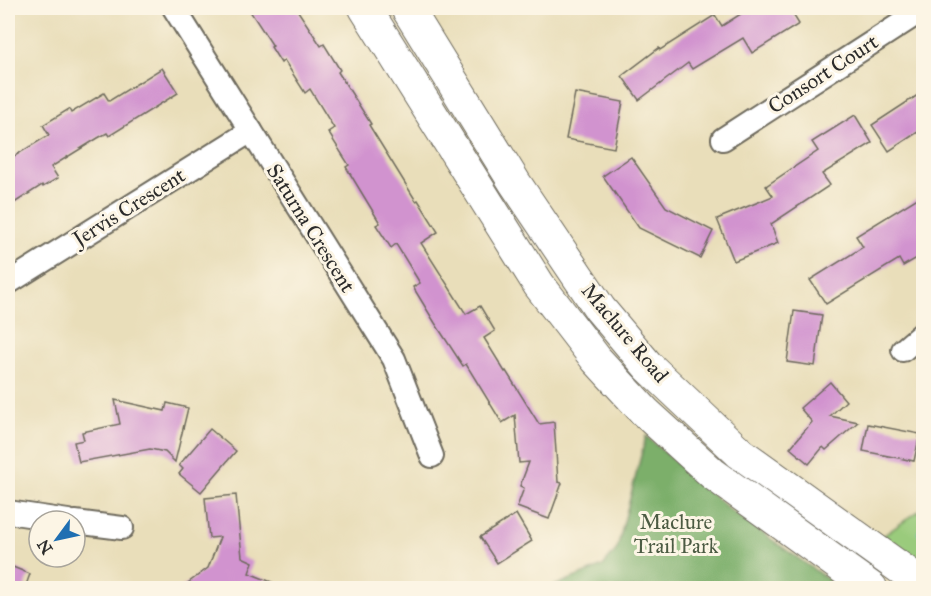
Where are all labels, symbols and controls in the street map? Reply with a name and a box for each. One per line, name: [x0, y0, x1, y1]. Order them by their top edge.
street label: Consort Court: [763, 28, 883, 119]
street label: Saturna Crescent: [261, 159, 361, 298]
street label: Jervis Crescent: [66, 162, 191, 253]
street label: Maclure Road: [576, 278, 674, 388]
north arrow: [27, 509, 87, 569]
park label: Maclure Trail Park: [634, 509, 719, 559]
text: N: [33, 536, 57, 558]

